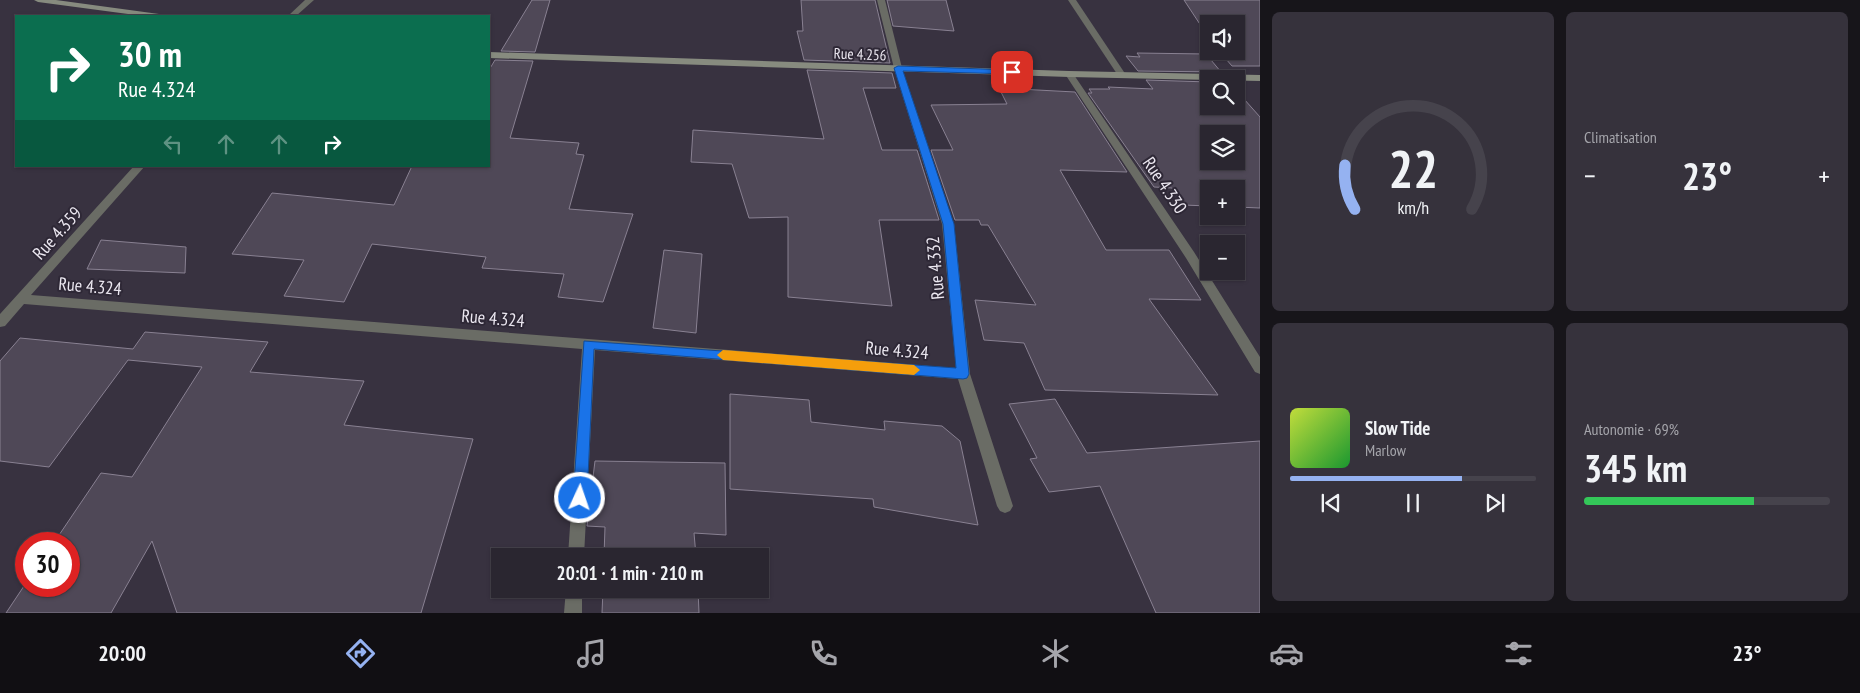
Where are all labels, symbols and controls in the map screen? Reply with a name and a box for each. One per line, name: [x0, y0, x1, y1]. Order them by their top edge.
map controls: [1200, 15, 1245, 280]
button: sound: [1200, 15, 1245, 60]
text: 30 m: [118, 31, 182, 77]
icon: right: [35, 35, 100, 100]
street label: Rue 4.256: [833, 44, 887, 64]
pin: [991, 51, 1033, 93]
icon: arrive: [998, 58, 1026, 86]
button: search: [1200, 70, 1245, 115]
text: Rue 4.324: [118, 75, 195, 103]
button: layers: [1200, 125, 1245, 170]
text: Climatisation: [1584, 127, 1657, 147]
icon: left: [159, 130, 187, 158]
icon: ahead: [212, 130, 240, 158]
icon: ahead: [265, 130, 293, 158]
icon: right: [318, 130, 346, 158]
text: 22: [1388, 135, 1438, 202]
text: 23°: [1682, 151, 1732, 200]
street label: Rue 4.330: [1138, 152, 1192, 218]
text: −: [1584, 157, 1596, 194]
text: +: [1818, 157, 1830, 194]
button: +: [1200, 180, 1245, 225]
text: km/h: [1397, 196, 1429, 219]
street label: Rue 4.359: [27, 202, 87, 264]
street label: Rue 4.332: [921, 235, 949, 301]
button: −: [1200, 235, 1245, 280]
street label: Rue 4.324: [57, 272, 123, 300]
street label: Rue 4.324: [460, 304, 526, 332]
street label: Rue 4.324: [864, 336, 930, 364]
text: Slow Tide: [1365, 416, 1430, 440]
text: Autonomie · 69%: [1584, 419, 1679, 439]
text: Marlow: [1365, 440, 1406, 460]
text: 345 km: [1584, 443, 1687, 492]
position arrow: [553, 471, 605, 523]
icon: previous: [1317, 489, 1345, 517]
icon: pause: [1399, 489, 1427, 517]
icon: next: [1481, 489, 1509, 517]
speed limit sign: 30: [15, 532, 80, 597]
text: 20:01 · 1 min · 210 m: [557, 561, 703, 585]
icon: directions: [343, 636, 378, 671]
icon: music: [574, 636, 609, 671]
icon: phone: [806, 636, 841, 671]
icon: climate: [1038, 636, 1073, 671]
icon: car: [1269, 636, 1304, 671]
icon: filters: [1501, 636, 1536, 671]
text: 20:00: [98, 639, 146, 667]
text: 23°: [1733, 639, 1762, 667]

